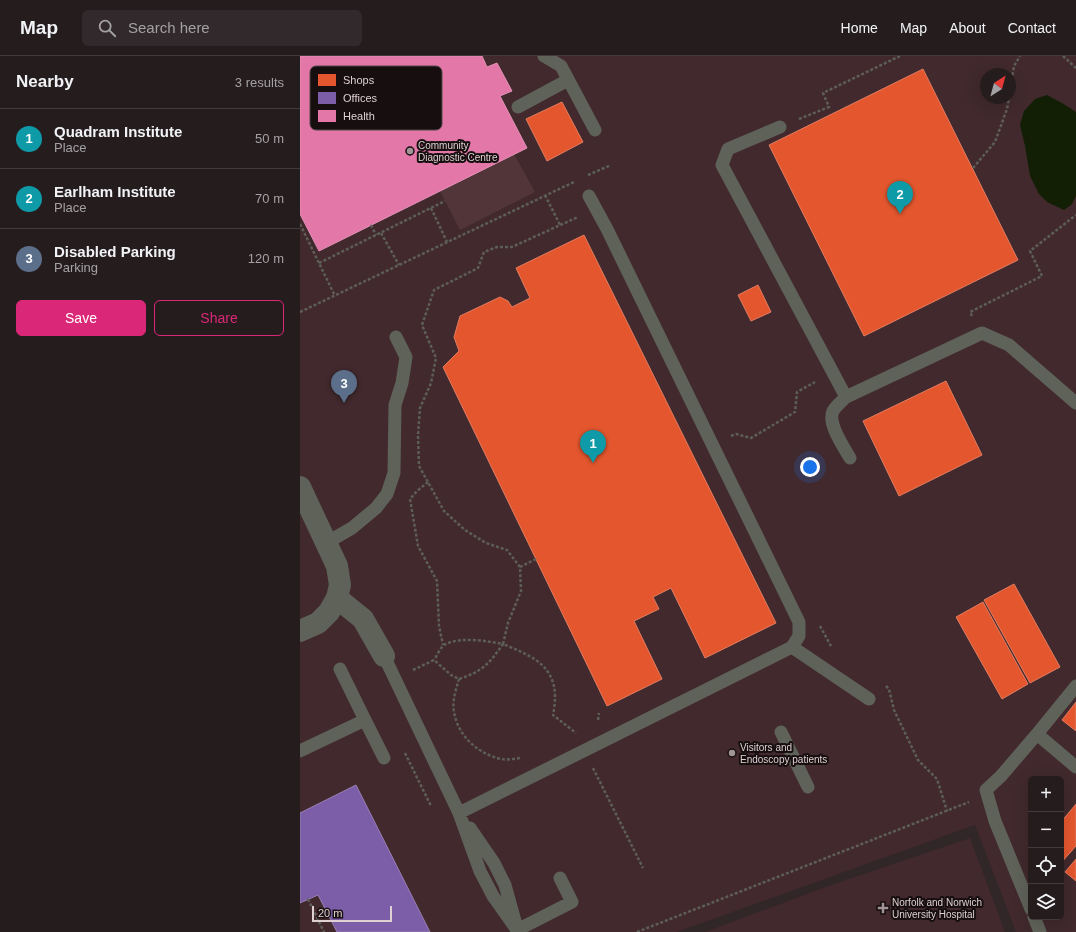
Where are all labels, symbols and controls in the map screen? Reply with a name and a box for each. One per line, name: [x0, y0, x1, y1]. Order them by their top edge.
search box: [82, 10, 362, 46]
text: Map: [20, 17, 58, 38]
icon: search: [96, 17, 118, 39]
text: Search here: [128, 19, 210, 36]
text: Home: [841, 20, 878, 36]
text: Map: [900, 20, 927, 36]
text: About: [949, 20, 986, 36]
text: Contact: [1008, 20, 1056, 36]
legend: [310, 66, 442, 130]
north arrow: [980, 68, 1016, 104]
text: Nearby: [16, 72, 74, 91]
text: Shops: [343, 74, 375, 86]
text: 3 results: [235, 75, 284, 90]
text: Offices: [343, 92, 378, 104]
text: Health: [343, 110, 375, 122]
text: Quadram Institute: [54, 123, 182, 140]
text: 1: [25, 131, 33, 146]
text: 50 m: [255, 131, 284, 146]
text: Place: [54, 140, 87, 155]
place label: Community Diagnostic Centre: [418, 140, 498, 163]
marker: Community Diagnostic Centre: [405, 146, 415, 156]
pin: 2: [887, 181, 913, 214]
text: Earlham Institute: [54, 183, 176, 200]
text: 2: [25, 191, 33, 206]
text: 70 m: [255, 191, 284, 206]
text: Place: [54, 200, 87, 215]
text: Disabled Parking: [54, 243, 176, 260]
text: 3: [25, 251, 33, 266]
text: 120 m: [248, 251, 284, 266]
text: Parking: [54, 260, 98, 275]
button: Save: [16, 300, 146, 336]
button: Share: [154, 300, 284, 336]
pin: 3: [331, 370, 357, 403]
pin: 1: [580, 430, 606, 463]
your location: [800, 457, 820, 477]
place label: Visitors and Endoscopy patients: [740, 742, 827, 765]
marker: Visitors and Endoscopy patients: [727, 748, 737, 758]
map controls: [1028, 776, 1064, 920]
button: +: [1028, 776, 1064, 812]
button: −: [1028, 812, 1064, 848]
button: locate: [1028, 848, 1064, 884]
button: layers: [1028, 884, 1064, 920]
place label: Norfolk and Norwich University Hospital: [892, 897, 982, 920]
marker: Norfolk and Norwich University Hospital: [877, 902, 889, 914]
scale bar: [312, 904, 392, 923]
text: 20 m: [318, 907, 342, 919]

